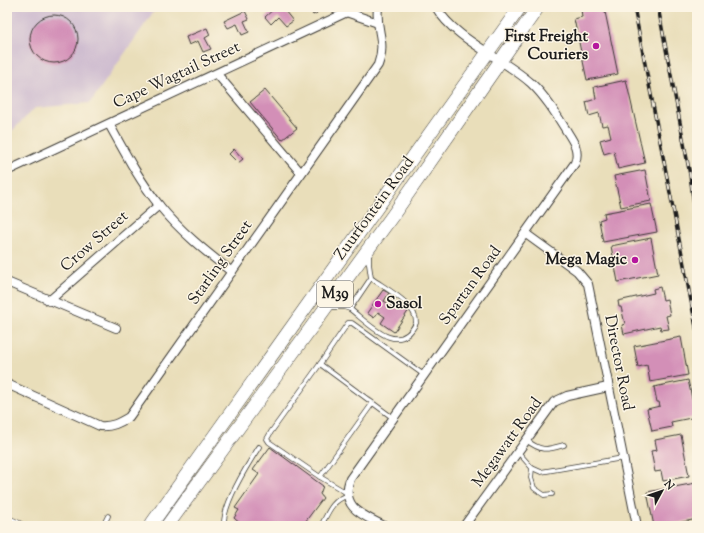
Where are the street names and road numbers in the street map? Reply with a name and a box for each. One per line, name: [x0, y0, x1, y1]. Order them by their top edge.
street label: Cape Wagtail Street: [110, 36, 245, 116]
street label: Zuurfontein Road: [330, 152, 420, 266]
street label: Crow Street: [56, 206, 135, 278]
street label: Starling Street: [183, 215, 259, 310]
street label: Spartan Road: [434, 242, 508, 330]
road number: M39: [317, 281, 353, 307]
street label: Director Road: [597, 313, 639, 413]
street label: Megawatt Road: [467, 393, 549, 493]

